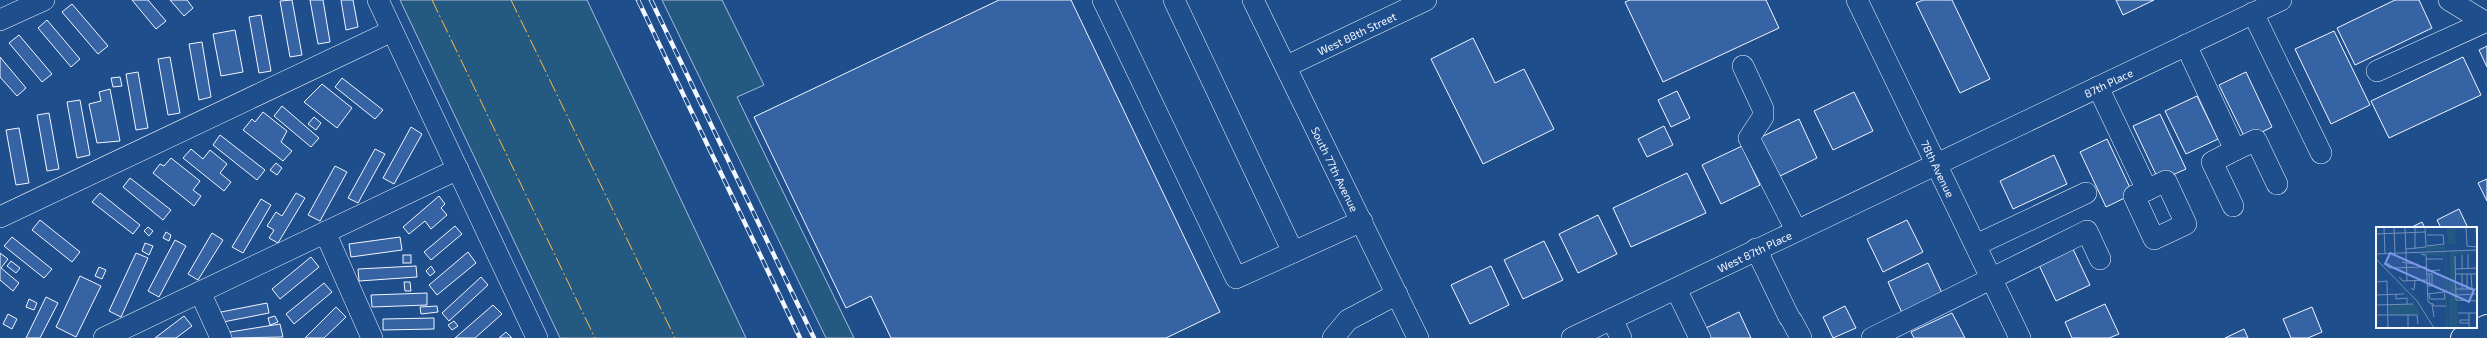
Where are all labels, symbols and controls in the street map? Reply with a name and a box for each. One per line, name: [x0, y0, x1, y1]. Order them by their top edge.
street label: West 88th Street: [1315, 9, 1398, 57]
street label: 87th Place: [2082, 65, 2135, 100]
street label: South 77th Avenue: [1309, 124, 1362, 214]
street label: 78th Avenue: [1919, 138, 1958, 199]
inset map: [2376, 227, 2477, 328]
street label: West 87th Place: [1715, 228, 1794, 274]

